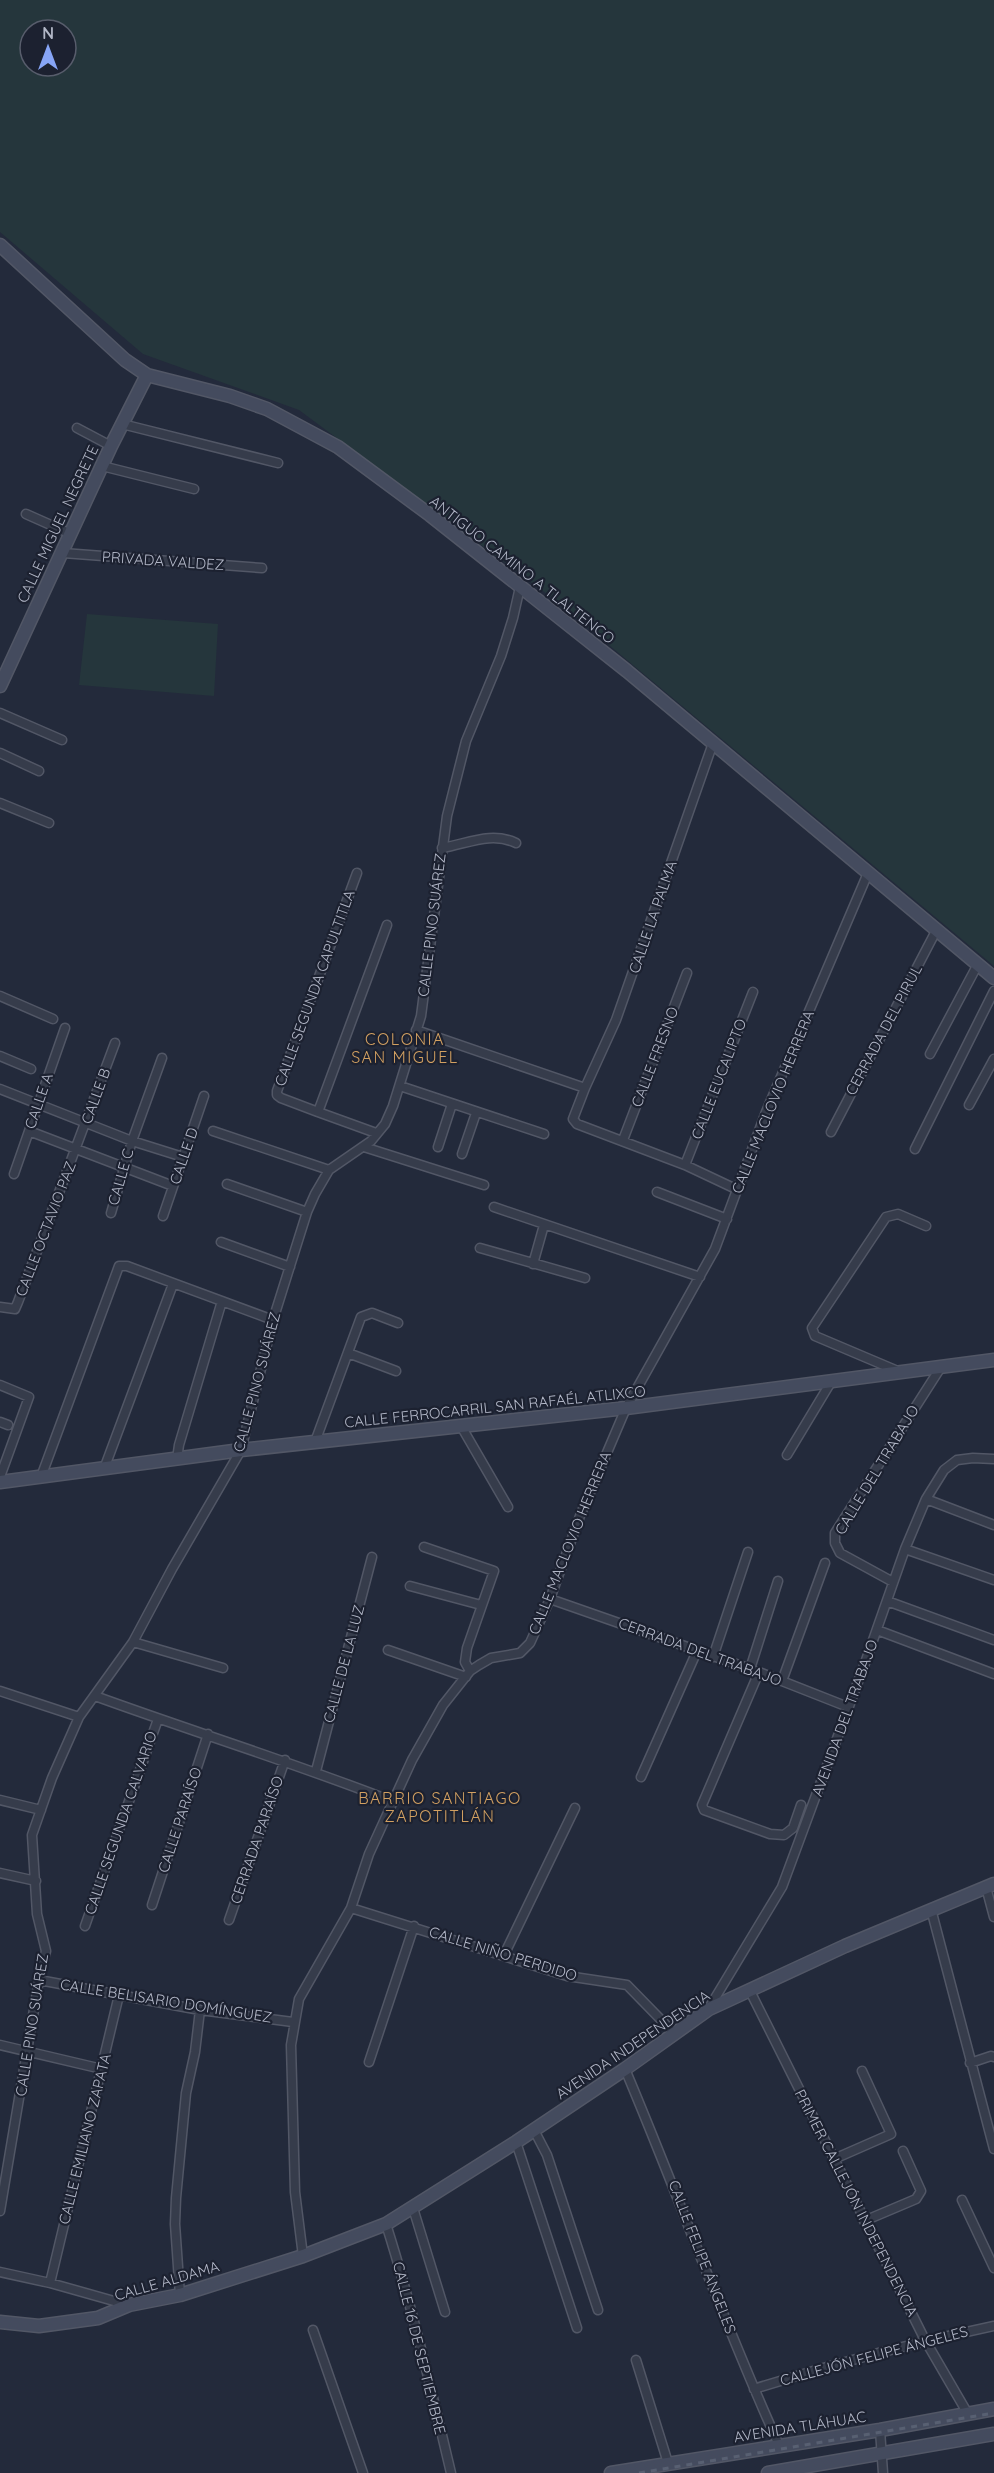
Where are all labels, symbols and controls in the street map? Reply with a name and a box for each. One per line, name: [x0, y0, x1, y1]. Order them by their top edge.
north arrow: [18, 18, 78, 78]
text: N: [42, 23, 54, 43]
street label: CALLE MIGUEL NEGRETE: [13, 442, 102, 606]
street label: ANTIGUO CAMINO A TLALTENCO: [426, 491, 619, 648]
street label: PRIVADA VALDEZ: [101, 547, 225, 574]
street label: CALLE PINO SUÁREZ: [413, 852, 450, 998]
street label: CALLE LA PALMA: [624, 858, 681, 976]
street label: CALLE SEGUNDA CAPULTITLA: [270, 887, 359, 1089]
street label: CERRADA DEL PIRUL: [841, 961, 926, 1098]
street label: CALLE FRESNO: [627, 1004, 682, 1110]
street label: CALLE MACLOVIO HERRERA: [727, 1007, 818, 1196]
street label: CALLE EUCALIPTO: [687, 1016, 750, 1142]
district label: COLONIA SAN MIGUEL: [351, 1029, 459, 1067]
street label: CALLE B: [77, 1065, 114, 1126]
street label: CALLE A: [20, 1070, 57, 1131]
street label: CALLE D: [165, 1125, 202, 1187]
street label: CALLE C: [103, 1146, 138, 1207]
street label: CALLE OCTAVIO PAZ: [11, 1159, 80, 1299]
street label: CALLE PINO SUÁREZ: [229, 1310, 284, 1454]
street label: CALLE FERROCARRIL SAN RAFAÉL ATLIXCO: [343, 1381, 647, 1432]
street label: CALLE DEL TRABAJO: [830, 1401, 923, 1538]
street label: CALLE MACLOVIO HERRERA: [524, 1448, 615, 1637]
street label: CALLE DE LA LUZ: [319, 1603, 368, 1725]
street label: CERRADA DEL TRABAJO: [616, 1613, 784, 1690]
street label: AVENIDA DEL TRABAJO: [807, 1637, 882, 1799]
street label: CALLE SEGUNDA CALVARIO: [80, 1729, 161, 1917]
street label: CALLE PARAÍSO: [154, 1765, 205, 1875]
street label: CERRADA PARAÍSO: [226, 1773, 287, 1906]
district label: BARRIO SANTIAGO ZAPOTITLÁN: [358, 1788, 522, 1826]
street label: CALLE NIÑO PERDIDO: [427, 1922, 579, 1985]
street label: CALLE PINO SUÁREZ: [11, 1952, 52, 2098]
street label: CALLE BELISARIO DOMÍNGUEZ: [59, 1974, 273, 2027]
street label: AVENIDA INDEPENDENCIA: [552, 1986, 714, 2103]
street label: CALLE EMILIANO ZAPATA: [54, 2051, 115, 2226]
street label: PRIMER CALLEJÓN INDEPENDENCIA: [791, 2086, 922, 2320]
street label: CALLE FELIPE ÁNGELES: [664, 2177, 741, 2336]
street label: CALLE ALDAMA: [112, 2256, 222, 2305]
street label: CALLE 16 DE SEPTIEMBRE: [389, 2260, 450, 2436]
street label: CALLEJÓN FELIPE ÁNGELES: [778, 2321, 970, 2390]
street label: AVENIDA TLÁHUAC: [732, 2407, 868, 2446]

